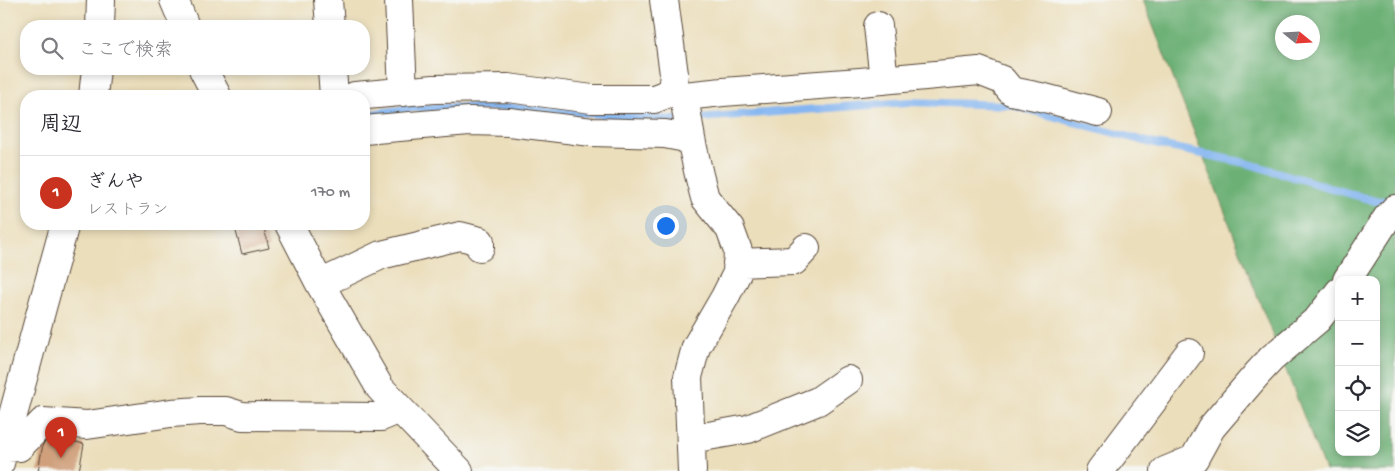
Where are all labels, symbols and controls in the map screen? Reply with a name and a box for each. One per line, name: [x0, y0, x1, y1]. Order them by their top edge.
north arrow: [1275, 15, 1320, 60]
search box: [20, 20, 370, 75]
icon: search: [38, 34, 66, 62]
text: ここで検索: [78, 40, 173, 63]
text: 周辺: [40, 114, 82, 139]
text: ぎんや: [87, 172, 144, 195]
text: 1: [53, 184, 59, 203]
text: 170 m: [311, 184, 350, 203]
text: レストラン: [87, 202, 168, 221]
your location: [653, 213, 679, 239]
map controls: [1335, 276, 1380, 456]
button: +: [1335, 276, 1380, 321]
button: −: [1335, 321, 1380, 366]
button: locate: [1335, 366, 1380, 411]
button: layers: [1335, 411, 1380, 456]
pin: 1: [45, 417, 77, 458]

